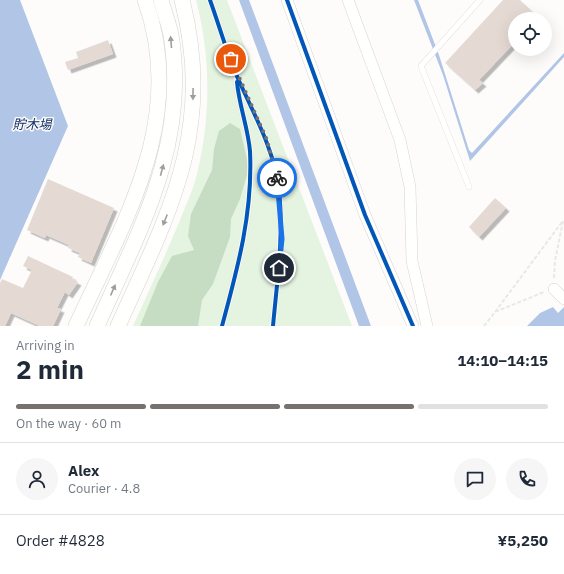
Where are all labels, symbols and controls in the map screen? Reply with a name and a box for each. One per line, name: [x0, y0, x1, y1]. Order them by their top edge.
map controls: [508, 12, 552, 56]
button: locate: [508, 12, 552, 56]
one-way arrow: [168, 36, 174, 48]
pin: [214, 42, 248, 76]
icon: bag: [220, 48, 242, 70]
one-way arrow: [190, 88, 196, 101]
water label: 貯木場: [12, 116, 53, 133]
courier: [257, 158, 297, 198]
one-way arrow: [159, 164, 165, 176]
icon: bike: [266, 167, 288, 189]
one-way arrow: [162, 214, 168, 226]
pin: [262, 251, 296, 285]
icon: home: [268, 257, 290, 279]
one-way arrow: [110, 285, 116, 296]
text: Arriving in: [16, 337, 75, 354]
text: 14:10–14:15: [457, 351, 548, 370]
text: 2 min: [16, 352, 84, 386]
text: On the way · 60 m: [16, 415, 121, 432]
button: person: [16, 458, 58, 500]
button: chat: [454, 458, 496, 500]
button: phone: [506, 458, 548, 500]
text: Alex: [68, 461, 99, 480]
text: Courier · 4.8: [68, 480, 140, 497]
text: Order #4828: [16, 531, 105, 550]
text: ¥5,250: [498, 531, 548, 550]

